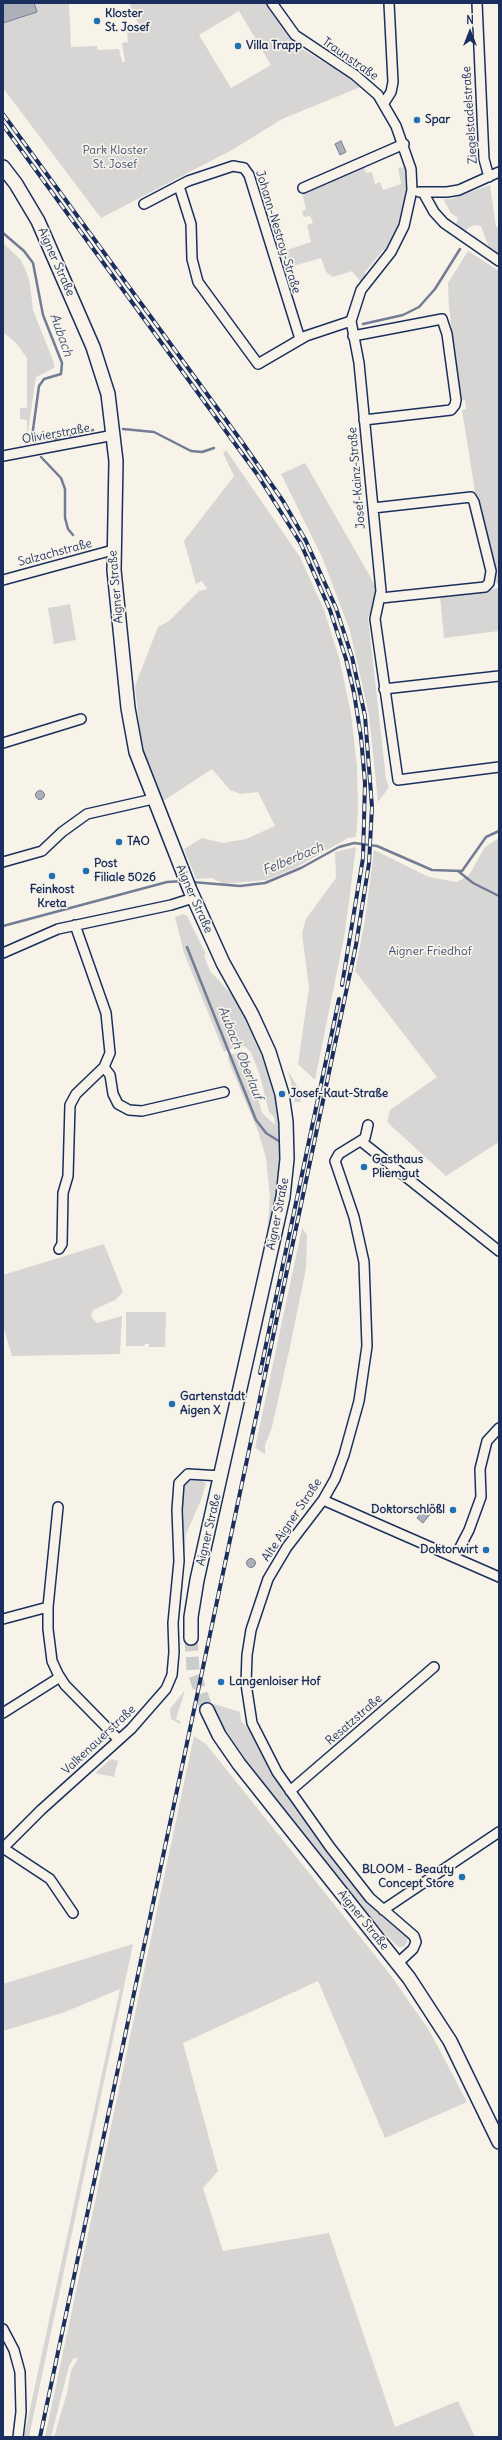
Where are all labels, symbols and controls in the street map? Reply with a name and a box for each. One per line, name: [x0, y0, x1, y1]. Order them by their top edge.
place label: Kloster St. Josef: [105, 7, 150, 35]
north arrow: [450, 12, 490, 52]
text: N: [466, 13, 474, 27]
marker: Kloster St. Josef: [92, 16, 102, 26]
street label: Traunstraße: [319, 34, 381, 84]
place label: Villa Trapp: [246, 39, 302, 53]
marker: Villa Trapp: [233, 41, 243, 51]
street label: Ziegelstadelstraße: [459, 65, 481, 165]
place label: Spar: [425, 113, 450, 127]
marker: Spar: [412, 115, 422, 125]
park label: Park Kloster St. Josef: [82, 144, 148, 172]
street label: Johann-Nestroy-Straße: [252, 169, 304, 295]
street label: Aigner Straße: [34, 226, 78, 298]
water label: Aubach: [46, 311, 76, 359]
street label: Olivierstraße: [21, 421, 91, 447]
street label: Josef-Kainz-Straße: [345, 426, 369, 530]
street label: Salzachstraße: [17, 536, 93, 570]
street label: Aigner Straße: [106, 550, 126, 624]
place label: TAO: [127, 835, 150, 849]
marker: TAO: [114, 837, 124, 847]
water label: Felberbach: [260, 839, 326, 879]
place label: Post Filiale 5026: [94, 857, 156, 885]
street label: Aigner Straße: [172, 863, 216, 935]
marker: Post Filiale 5026: [81, 866, 91, 876]
marker: Feinkost Kreta: [47, 871, 57, 881]
place label: Feinkost Kreta: [30, 883, 74, 911]
park label: Aigner Friedhof: [388, 945, 472, 959]
water label: Aubach Oberlauf: [214, 1004, 266, 1102]
place label: Josef-Kaut-Straße: [290, 1087, 388, 1101]
marker: Josef-Kaut-Straße: [277, 1089, 287, 1099]
place label: Gasthaus Pliemgut: [372, 1153, 423, 1181]
marker: Gasthaus Pliemgut: [359, 1162, 369, 1172]
street label: Aigner Straße: [264, 1177, 292, 1251]
place label: Gartenstadt Aigen X: [180, 1390, 245, 1418]
marker: Gartenstadt Aigen X: [167, 1399, 177, 1409]
street label: Alte Aigner Straße: [259, 1476, 325, 1564]
street label: Aigner Straße: [194, 1493, 224, 1567]
place label: Doktorschlößl: [371, 1503, 445, 1517]
marker: Doktorschlößl: [448, 1505, 458, 1515]
place label: Doktorwirt: [420, 1543, 478, 1557]
marker: Doktorwirt: [481, 1545, 491, 1555]
place label: Langenloiser Hof: [229, 1675, 320, 1689]
marker: Langenloiser Hof: [216, 1677, 226, 1687]
street label: Resatzstraße: [323, 1692, 385, 1748]
street label: Valkenauerstraße: [59, 1702, 139, 1778]
place label: BLOOM - Beauty Concept Store: [362, 1863, 454, 1891]
marker: BLOOM - Beauty Concept Store: [457, 1872, 467, 1882]
street label: Aigner Straße: [334, 1887, 392, 1953]

